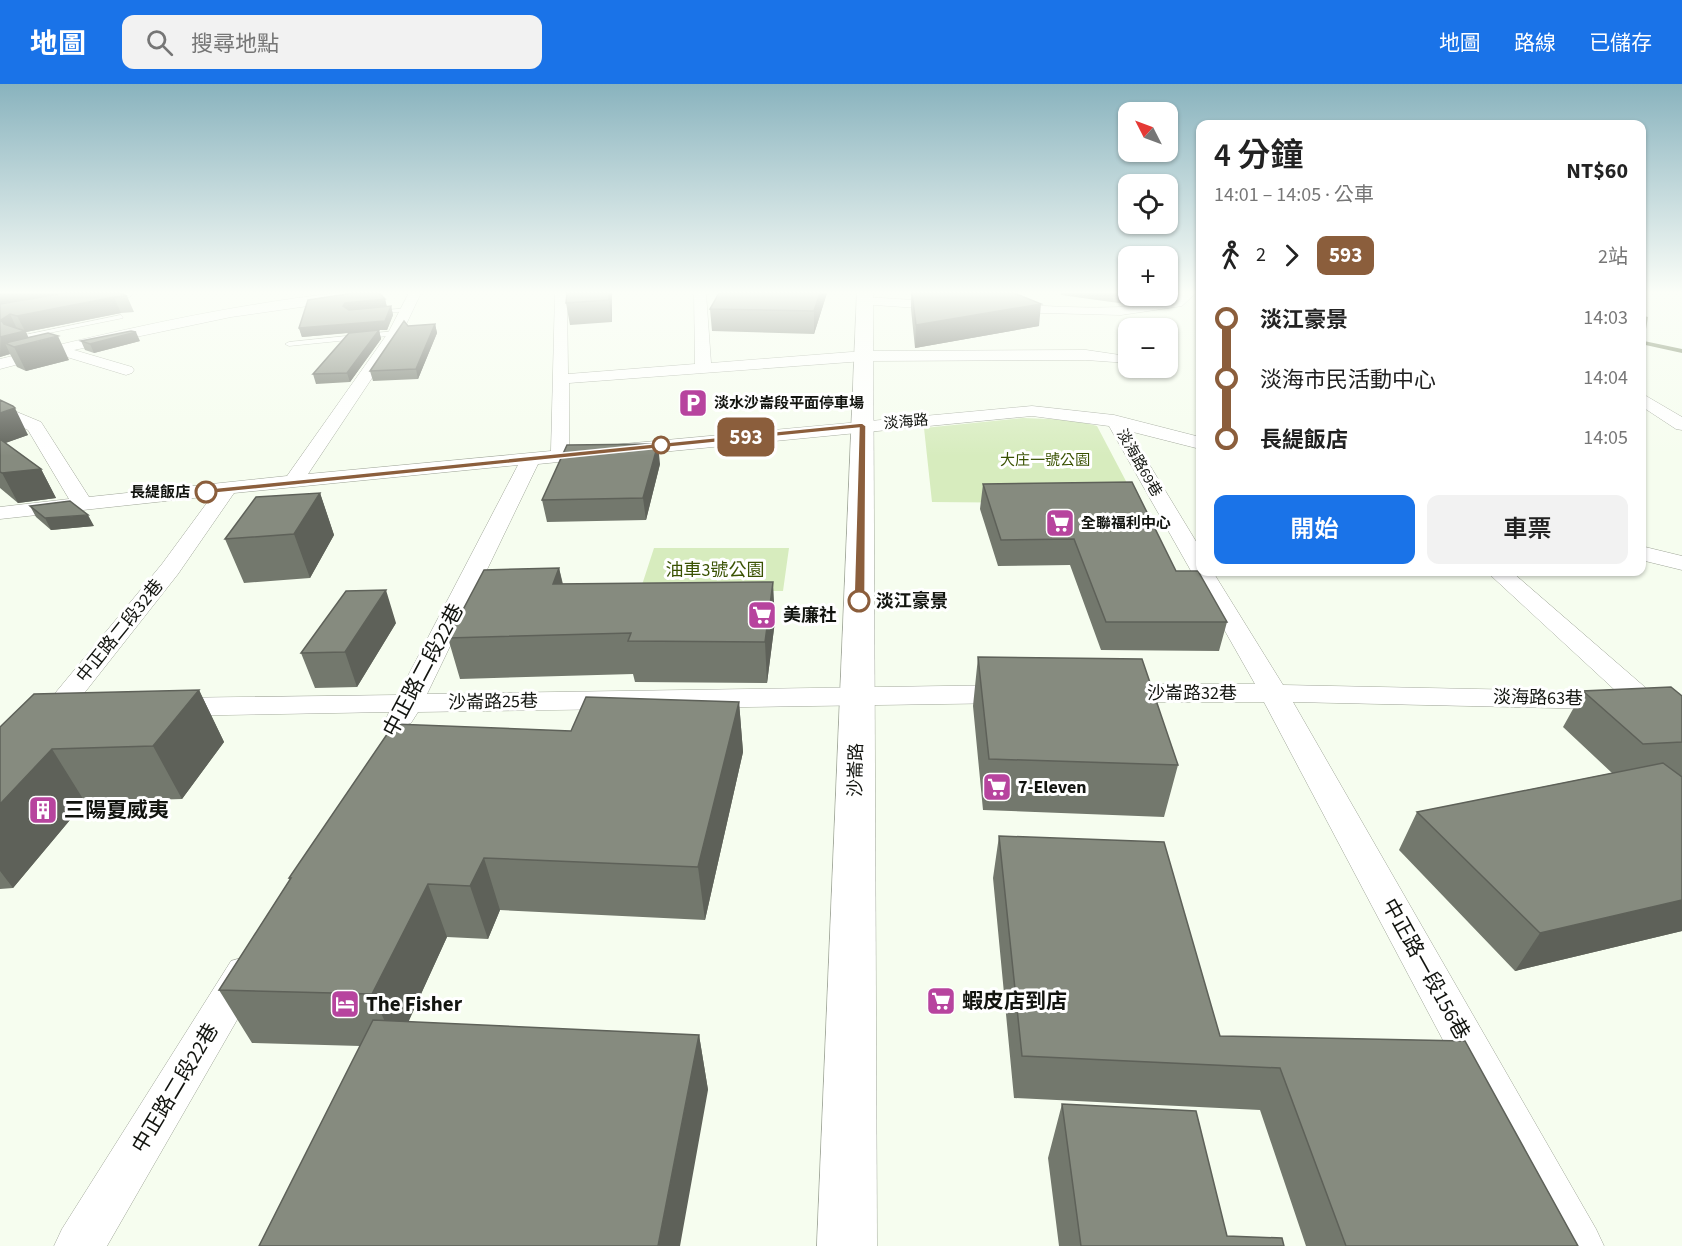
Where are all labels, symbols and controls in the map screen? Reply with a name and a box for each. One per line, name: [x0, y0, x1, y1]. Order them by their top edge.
search box: [122, 15, 542, 69]
text: 地圖: [30, 24, 86, 64]
icon: search: [143, 26, 176, 59]
text: 搜尋地點: [191, 28, 279, 60]
text: 地圖: [1439, 28, 1481, 58]
text: 路線: [1514, 28, 1556, 58]
text: 已儲存: [1589, 28, 1652, 58]
north arrow: [1118, 102, 1178, 162]
map controls: [1118, 102, 1178, 378]
text: 4 分鐘: [1214, 132, 1304, 179]
text: NT$60: [1566, 155, 1628, 187]
button: locate: [1118, 174, 1178, 234]
text: 14:01 – 14:05 · 公車: [1214, 181, 1374, 209]
icon: walk: [1214, 239, 1247, 272]
icon: forward: [1275, 239, 1308, 272]
text: 593: [1329, 240, 1362, 270]
text: 2: [1256, 241, 1266, 269]
text: 2站: [1598, 243, 1628, 271]
button: +: [1118, 246, 1178, 306]
text: 淡江豪景: [1260, 304, 1348, 336]
text: 14:03: [1583, 304, 1628, 332]
button: −: [1118, 318, 1178, 378]
text: 淡海市民活動中心: [1260, 364, 1436, 396]
text: 14:04: [1583, 364, 1628, 392]
parking icon: 淡水沙崙段平面停車場: [677, 387, 709, 419]
place label: 淡水沙崙段平面停車場: [714, 393, 864, 414]
street label: 淡海路: [883, 410, 929, 434]
line badge: 593: [712, 418, 780, 456]
text: 593: [729, 422, 763, 452]
text: 長緹飯店: [1260, 424, 1348, 456]
text: 14:05: [1583, 424, 1628, 452]
street label: 淡海路69巷: [1111, 425, 1167, 501]
unlabelled marker: [652, 436, 670, 454]
park label: 大庄一號公園: [1000, 450, 1090, 471]
marker: 長緹飯店: [195, 481, 217, 503]
place label: 長緹飯店: [130, 482, 190, 503]
button: 開始: [1214, 495, 1415, 564]
button: 車票: [1427, 495, 1628, 564]
supermarket icon: 全聯福利中心: [1044, 507, 1076, 539]
place label: 全聯福利中心: [1081, 513, 1171, 534]
park label: 油車3號公園: [666, 558, 764, 583]
street label: 中正路二段32巷: [71, 574, 169, 688]
place label: 淡江豪景: [876, 589, 948, 614]
marker: 淡江豪景: [848, 590, 870, 612]
street label: 中正路二段22巷: [375, 598, 471, 742]
supermarket icon: 美廉社: [746, 599, 778, 631]
place label: 美廉社: [783, 603, 837, 628]
street label: 沙崙路32巷: [1147, 681, 1237, 706]
street label: 淡海路63巷: [1493, 685, 1583, 711]
street label: 沙崙路25巷: [448, 689, 538, 715]
street label: 沙崙路: [843, 743, 869, 797]
supermarket icon: 7-Eleven: [981, 771, 1013, 803]
place label: 7-Eleven: [1018, 775, 1087, 800]
building icon: 三陽夏威夷: [27, 794, 59, 826]
place label: 三陽夏威夷: [64, 795, 169, 825]
street label: 中正路一段156巷: [1375, 893, 1477, 1045]
supermarket icon: 蝦皮店到店: [925, 985, 957, 1017]
place label: 蝦皮店到店: [962, 986, 1067, 1016]
hotel icon: The Fisher: [329, 988, 361, 1020]
place label: The Fisher: [366, 989, 463, 1019]
street label: 中正路二段22巷: [124, 1017, 226, 1159]

